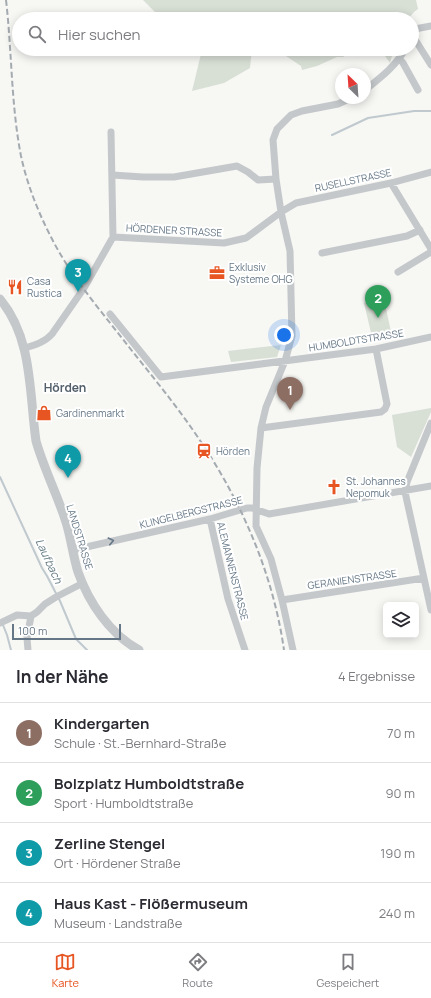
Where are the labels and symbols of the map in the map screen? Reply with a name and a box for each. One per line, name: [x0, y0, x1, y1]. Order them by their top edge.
north arrow: [335, 68, 371, 104]
street label: RUSELLSTRASSE: [313, 165, 393, 195]
street label: HÖRDENER STRASSE: [125, 220, 223, 240]
pin: 3: [65, 259, 91, 292]
place label: Exklusiv Systeme OHG: [229, 260, 293, 286]
office icon: Exklusiv Systeme OHG: [208, 264, 226, 282]
place label: Casa Rustica: [27, 274, 62, 300]
restaurant icon: Casa Rustica: [6, 278, 24, 296]
pin: 2: [365, 285, 391, 318]
your location: [274, 325, 294, 345]
street label: HUMBOLDTSTRASSE: [308, 326, 405, 354]
pin: 1: [277, 377, 303, 410]
district label: Hörden: [44, 379, 86, 396]
shop icon: Gardinenmarkt: [35, 404, 53, 422]
place label: Gardinenmarkt: [56, 406, 125, 420]
station icon: Hörden: [195, 442, 213, 460]
place label: Hörden: [216, 444, 250, 458]
pin: 4: [55, 445, 81, 478]
place label: St. Johannes Nepomuk: [346, 474, 406, 500]
church icon: St. Johannes Nepomuk: [325, 478, 343, 496]
street label: KLINGELBERGSTRASSE: [138, 492, 244, 532]
street label: LANDSTRASSE: [63, 503, 97, 572]
street label: ALEMANNENSTRASSE: [214, 520, 252, 622]
water label: Laufbach: [33, 536, 67, 586]
one-way arrow: [107, 537, 114, 546]
street label: GERANIENSTRASSE: [307, 566, 398, 592]
scale bar: [12, 622, 121, 641]

